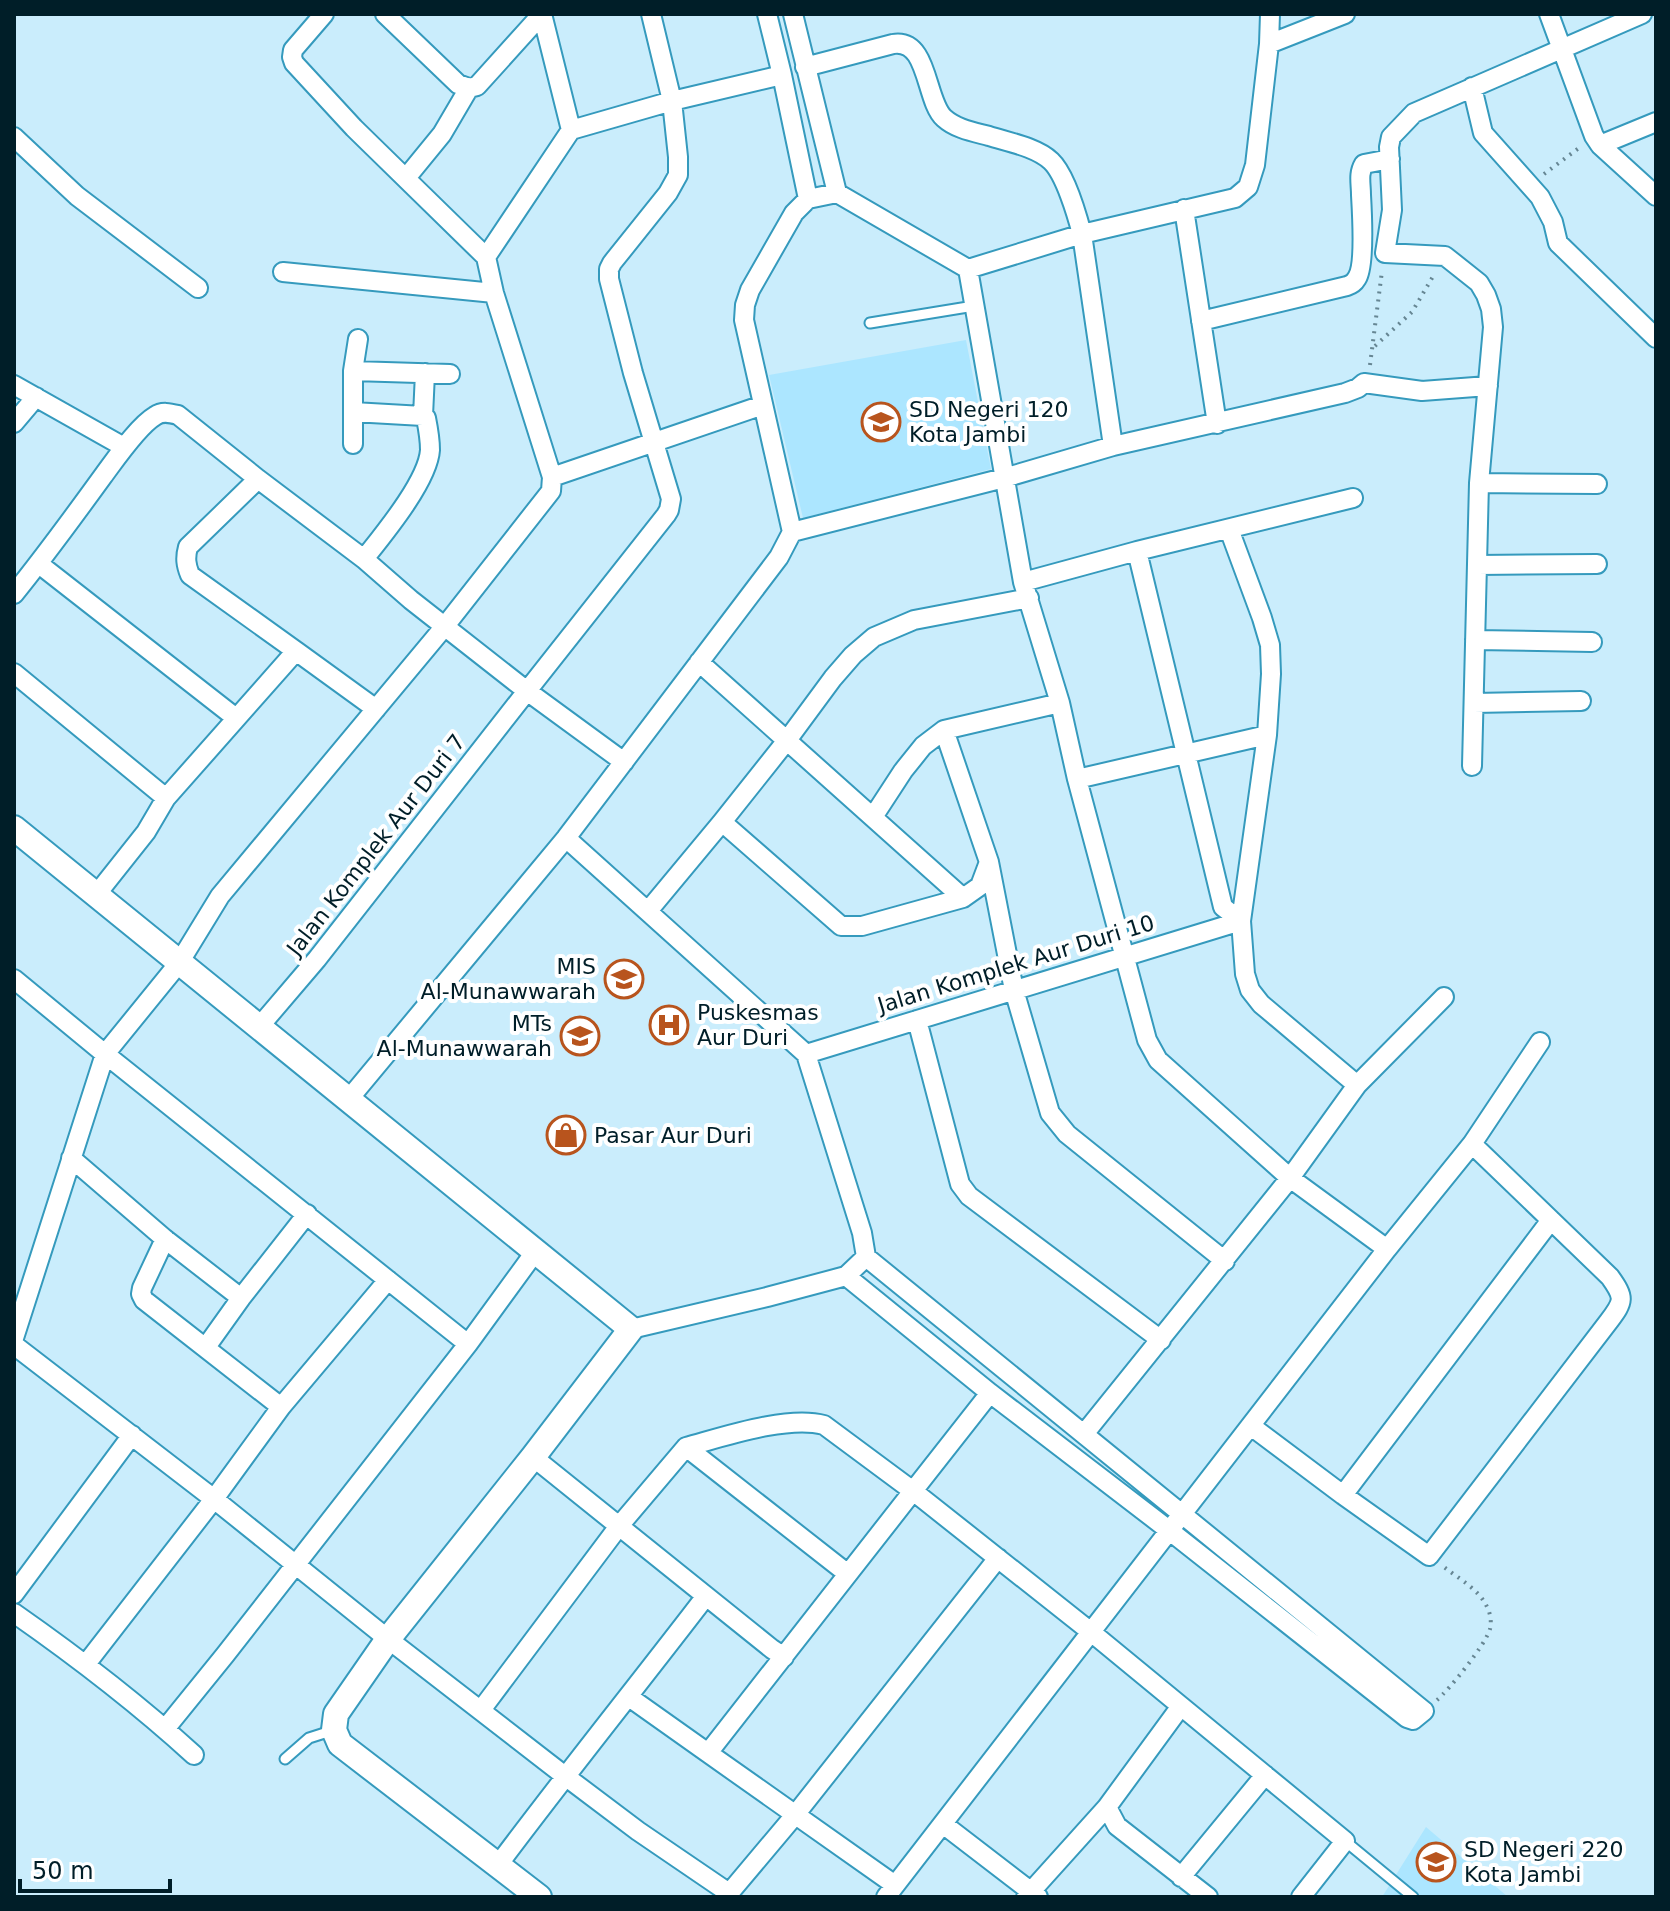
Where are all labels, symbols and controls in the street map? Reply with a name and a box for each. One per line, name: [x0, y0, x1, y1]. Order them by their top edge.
place label: SD Negeri 120 Kota Jambi: [909, 397, 1069, 447]
school or university icon: SD Negeri 120 Kota Jambi: [860, 401, 902, 443]
street label: Jalan Komplek Aur Duri 7: [281, 729, 470, 962]
street label: Jalan Komplek Aur Duri 10: [873, 910, 1157, 1019]
place label: MIS Al-Munawwarah: [421, 954, 596, 1004]
school or university icon: MIS Al-Munawwarah: [603, 958, 645, 1000]
place label: Puskesmas Aur Duri: [697, 1000, 819, 1050]
hospital icon: Puskesmas Aur Duri: [648, 1004, 690, 1046]
place label: MTs Al-Munawwarah: [377, 1011, 552, 1061]
school or university icon: MTs Al-Munawwarah: [559, 1015, 601, 1057]
shop icon: Pasar Aur Duri: [545, 1114, 587, 1156]
place label: Pasar Aur Duri: [594, 1123, 752, 1148]
place label: SD Negeri 220 Kota Jambi: [1464, 1837, 1624, 1887]
school or university icon: SD Negeri 220 Kota Jambi: [1415, 1841, 1457, 1883]
scale bar: [20, 1843, 170, 1893]
text: 50 m: [32, 1857, 94, 1885]

